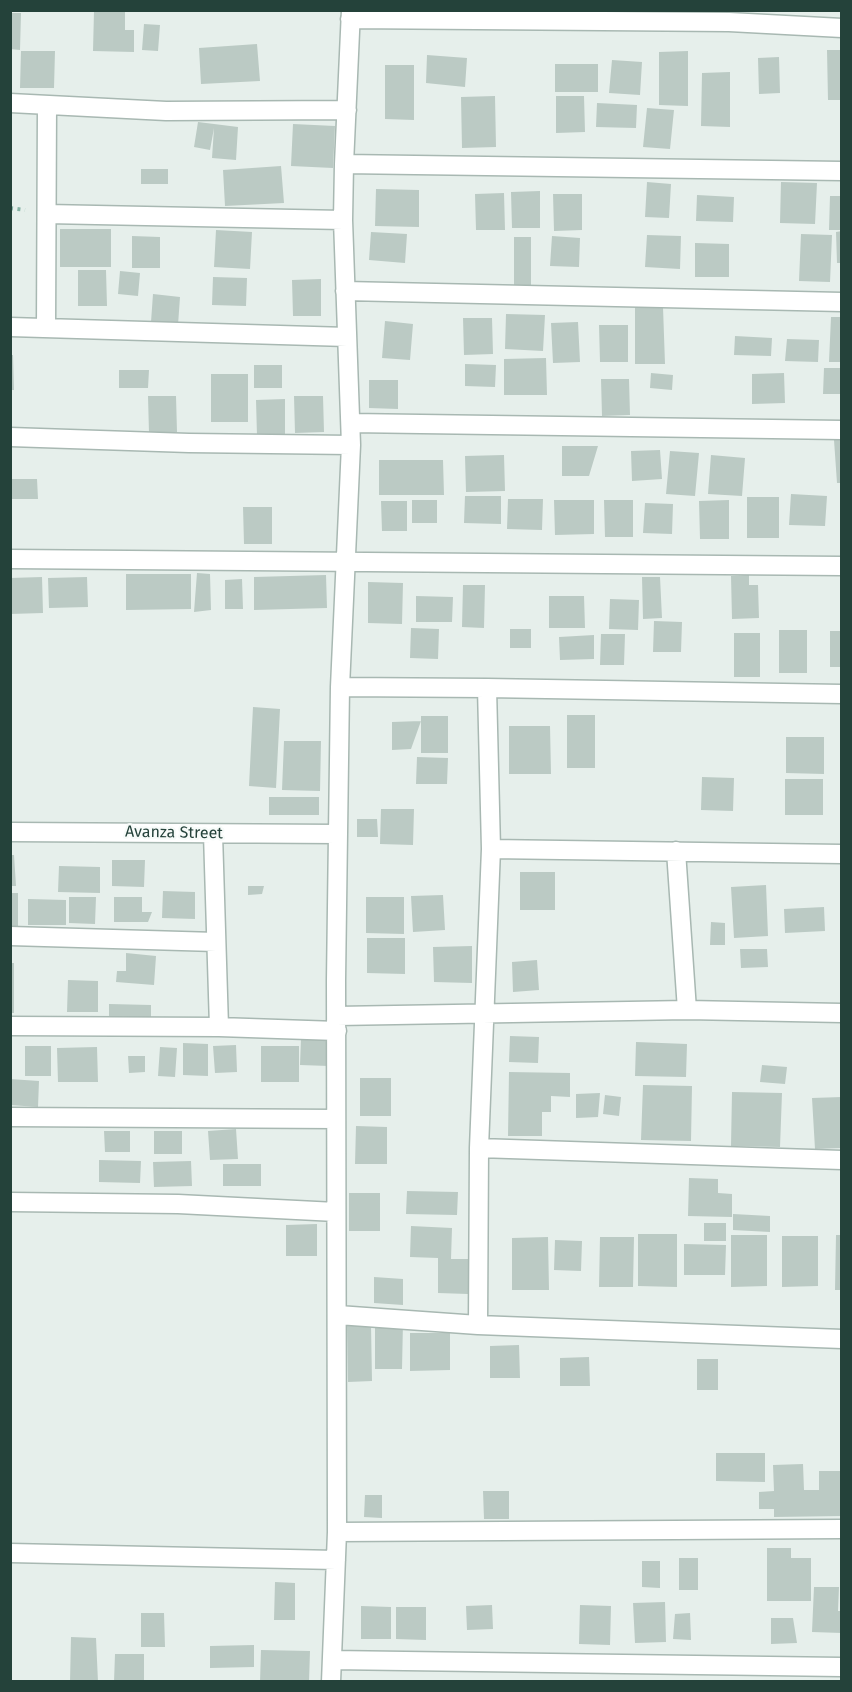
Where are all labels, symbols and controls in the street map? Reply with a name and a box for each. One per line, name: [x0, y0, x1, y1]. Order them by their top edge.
street label: Avanza Street: [125, 823, 223, 843]

